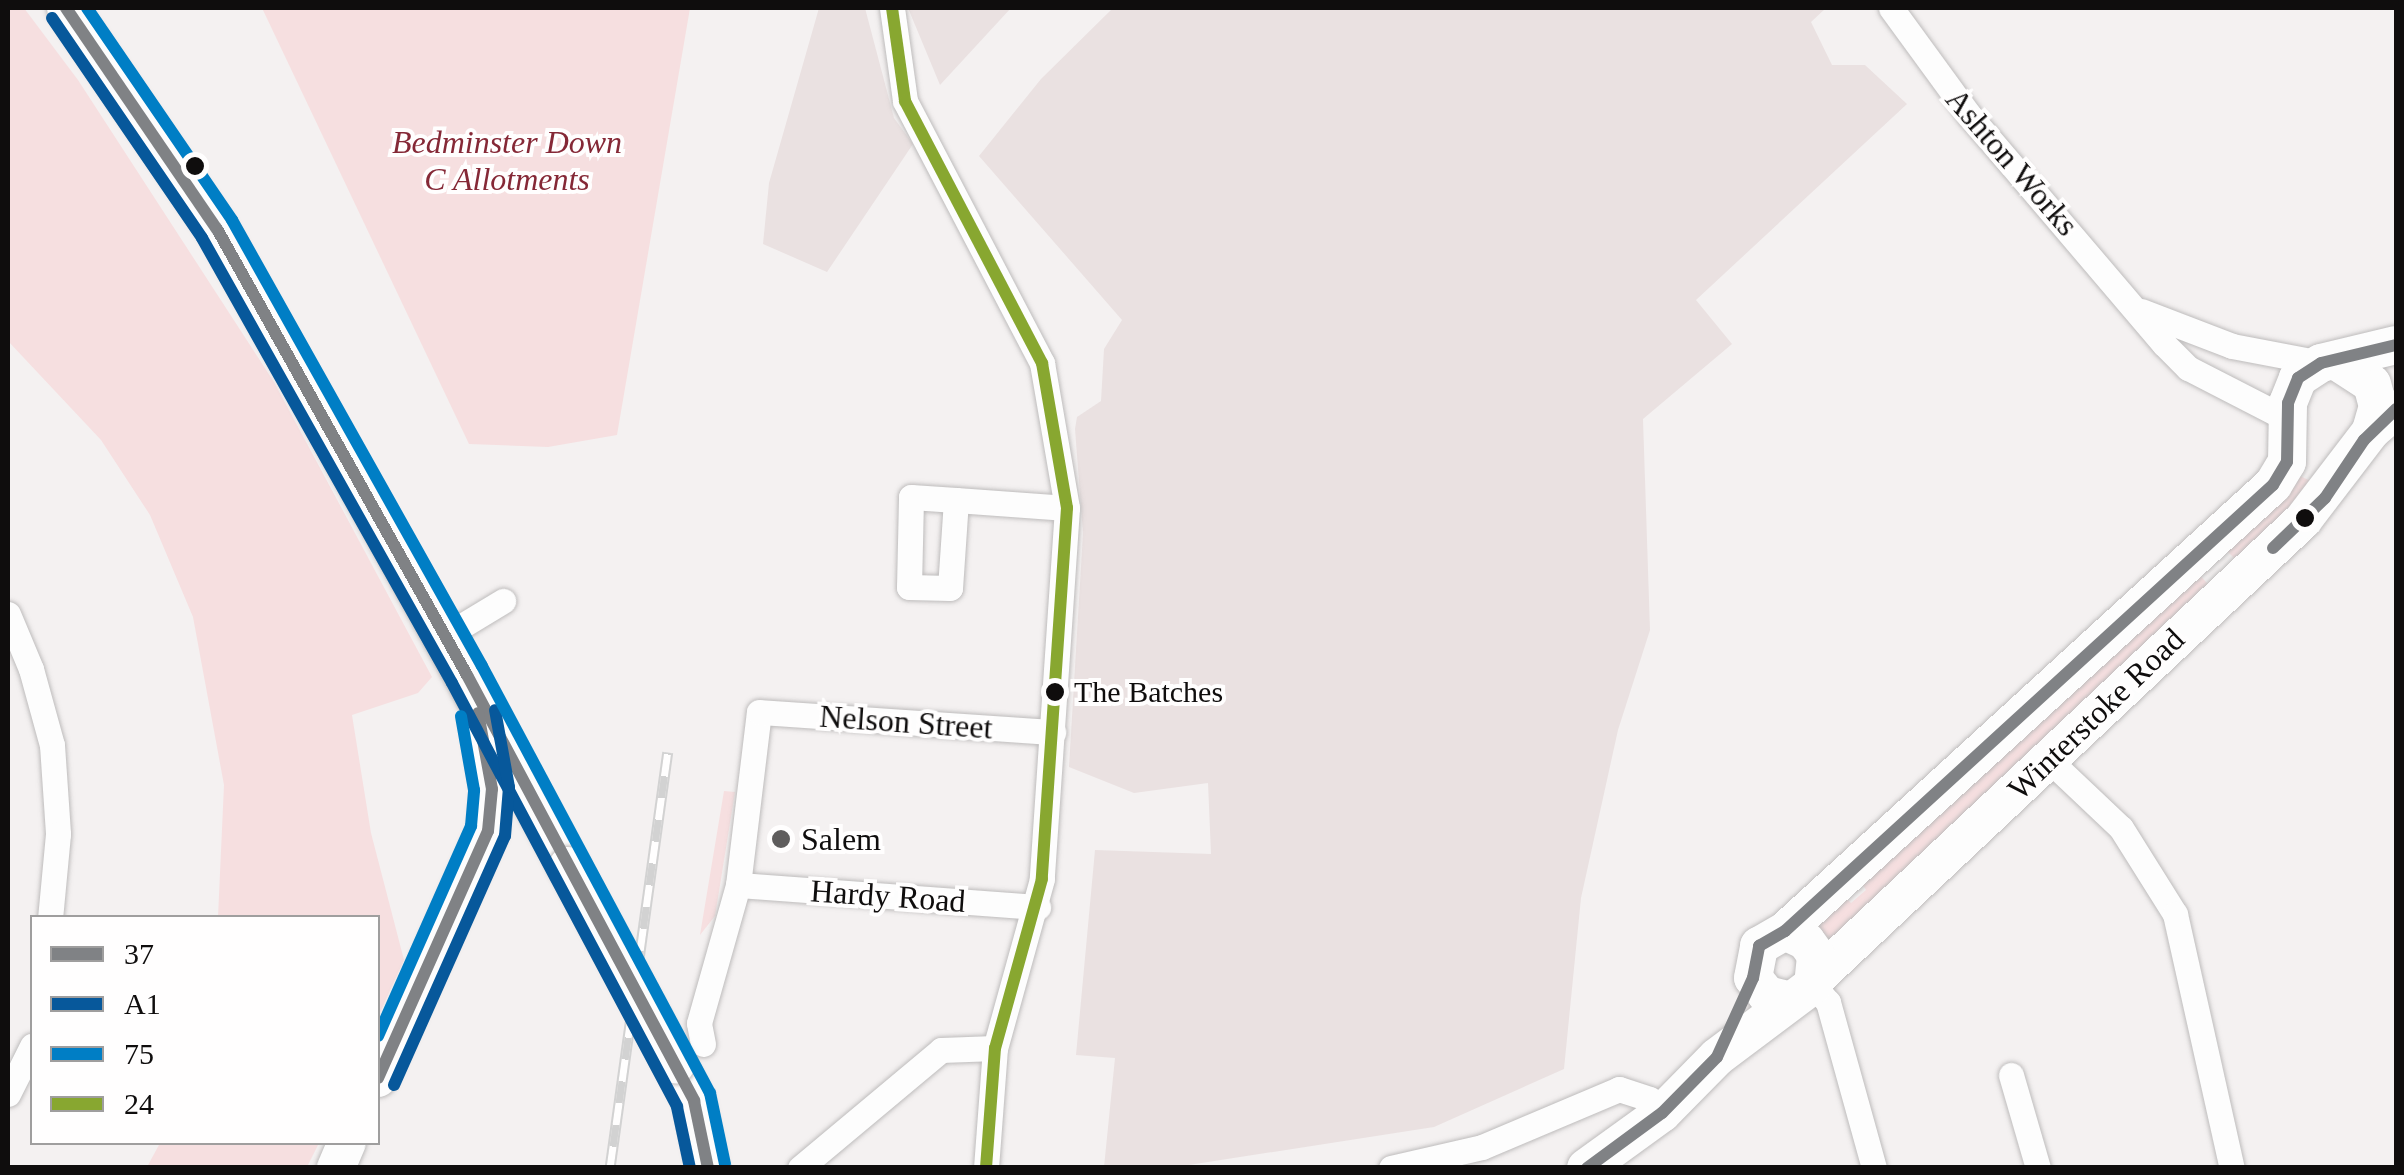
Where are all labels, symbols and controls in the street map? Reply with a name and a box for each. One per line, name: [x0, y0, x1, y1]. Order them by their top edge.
street label: Ashton Works: [1937, 80, 2087, 244]
park label: Bedminster Down C Allotments: [392, 124, 622, 199]
unlabelled marker: [185, 156, 205, 176]
unlabelled marker: [2295, 508, 2315, 528]
street label: Winterstoke Road: [2000, 620, 2192, 808]
place label: The Batches: [1074, 674, 1223, 710]
marker: The Batches: [1045, 682, 1065, 702]
street label: Nelson Street: [818, 697, 994, 747]
place label: Salem: [801, 820, 881, 858]
marker: Salem: [770, 828, 792, 850]
street label: Hardy Road: [809, 871, 967, 921]
legend: [30, 915, 380, 1145]
text: 37: [124, 937, 154, 970]
text: A1: [124, 987, 161, 1020]
text: 75: [124, 1037, 154, 1070]
text: 24: [124, 1087, 154, 1120]

